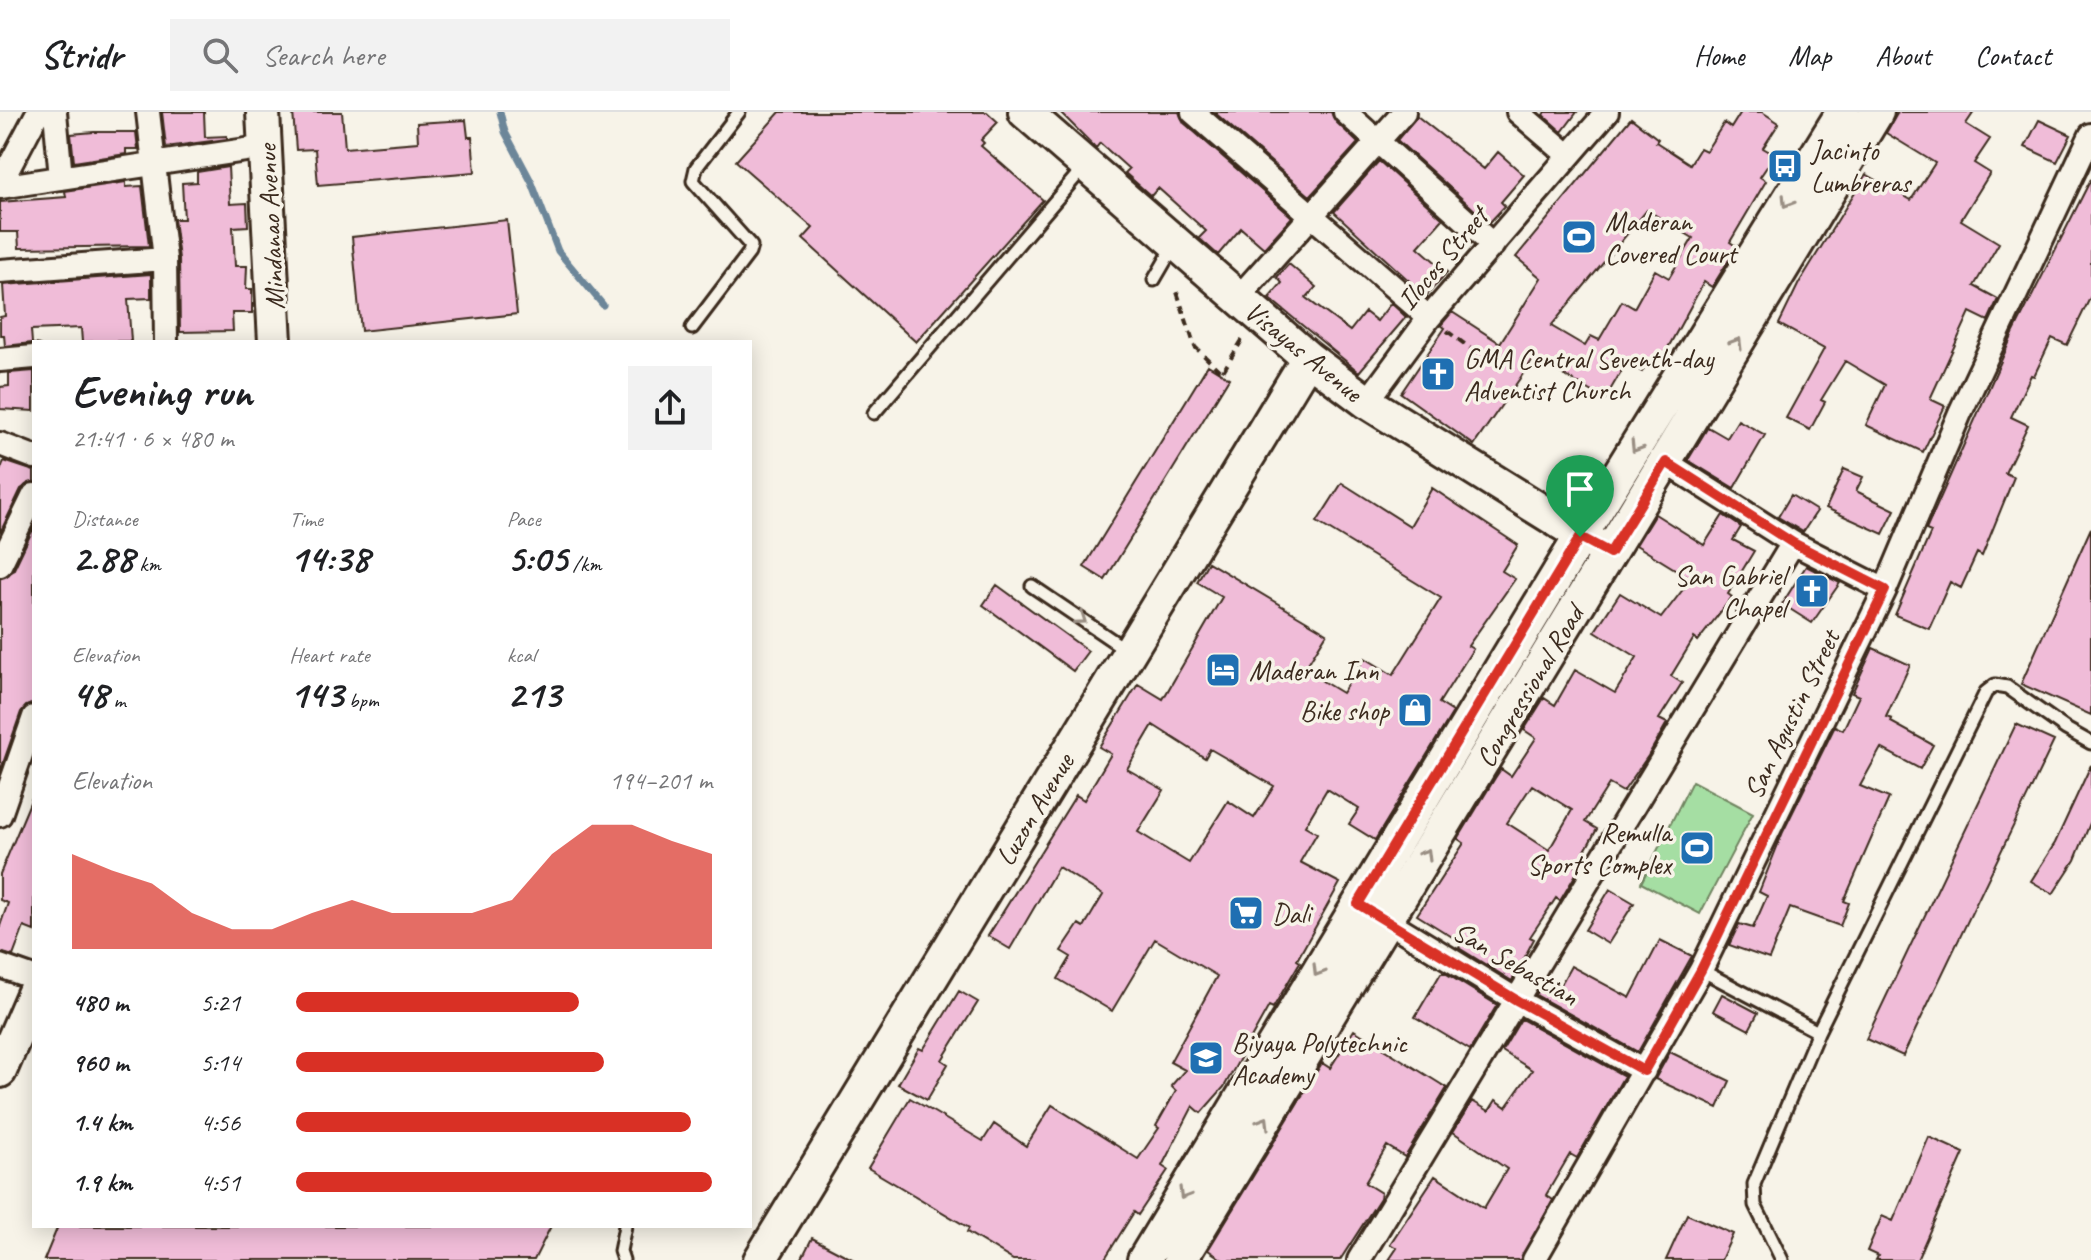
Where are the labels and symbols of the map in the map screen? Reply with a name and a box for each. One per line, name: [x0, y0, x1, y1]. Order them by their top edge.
place label: Jacinto Lumbreras: [1809, 133, 1913, 200]
street label: Mindanao Avenue: [249, 141, 292, 311]
bus stop icon: Jacinto Lumbreras: [1766, 147, 1804, 185]
one-way arrow: [1781, 193, 1797, 208]
street label: Ilocos Street: [1389, 197, 1498, 317]
place label: Maderan Covered Court: [1605, 204, 1739, 271]
sports icon: Maderan Covered Court: [1560, 218, 1598, 256]
street label: Visayas Avenue: [1238, 293, 1371, 411]
one-way arrow: [1728, 337, 1743, 352]
place label: GMA Central Seventh-day Adventist Church: [1464, 341, 1716, 408]
church icon: GMA Central Seventh-day Adventist Church: [1419, 355, 1457, 393]
one-way arrow: [1630, 438, 1645, 453]
pin: [1546, 455, 1614, 537]
place label: San Gabriel Chapel: [1674, 558, 1791, 625]
church icon: San Gabriel Chapel: [1793, 572, 1831, 610]
street label: Congressional Road: [1467, 596, 1593, 773]
one-way arrow: [1072, 609, 1086, 624]
street label: San Agustin Street: [1736, 622, 1849, 804]
hotel icon: Maderan Inn: [1204, 651, 1242, 689]
place label: Maderan Inn: [1249, 653, 1379, 688]
shop icon: Bike shop: [1396, 691, 1434, 729]
place label: Bike shop: [1300, 693, 1390, 728]
street label: Luzon Avenue: [987, 745, 1082, 872]
place label: Remulla Sports Complex: [1527, 815, 1674, 882]
sports icon: Remulla Sports Complex: [1678, 829, 1716, 867]
one-way arrow: [1417, 848, 1432, 863]
supermarket icon: Dali: [1227, 894, 1265, 932]
place label: Dali: [1272, 896, 1314, 931]
street label: San Sebastian: [1447, 913, 1585, 1014]
one-way arrow: [1312, 962, 1328, 977]
place label: Biyaya Polytechnic Academy: [1232, 1025, 1409, 1092]
school or university icon: Biyaya Polytechnic Academy: [1187, 1039, 1225, 1077]
one-way arrow: [1254, 1116, 1270, 1131]
one-way arrow: [1178, 1185, 1194, 1200]

